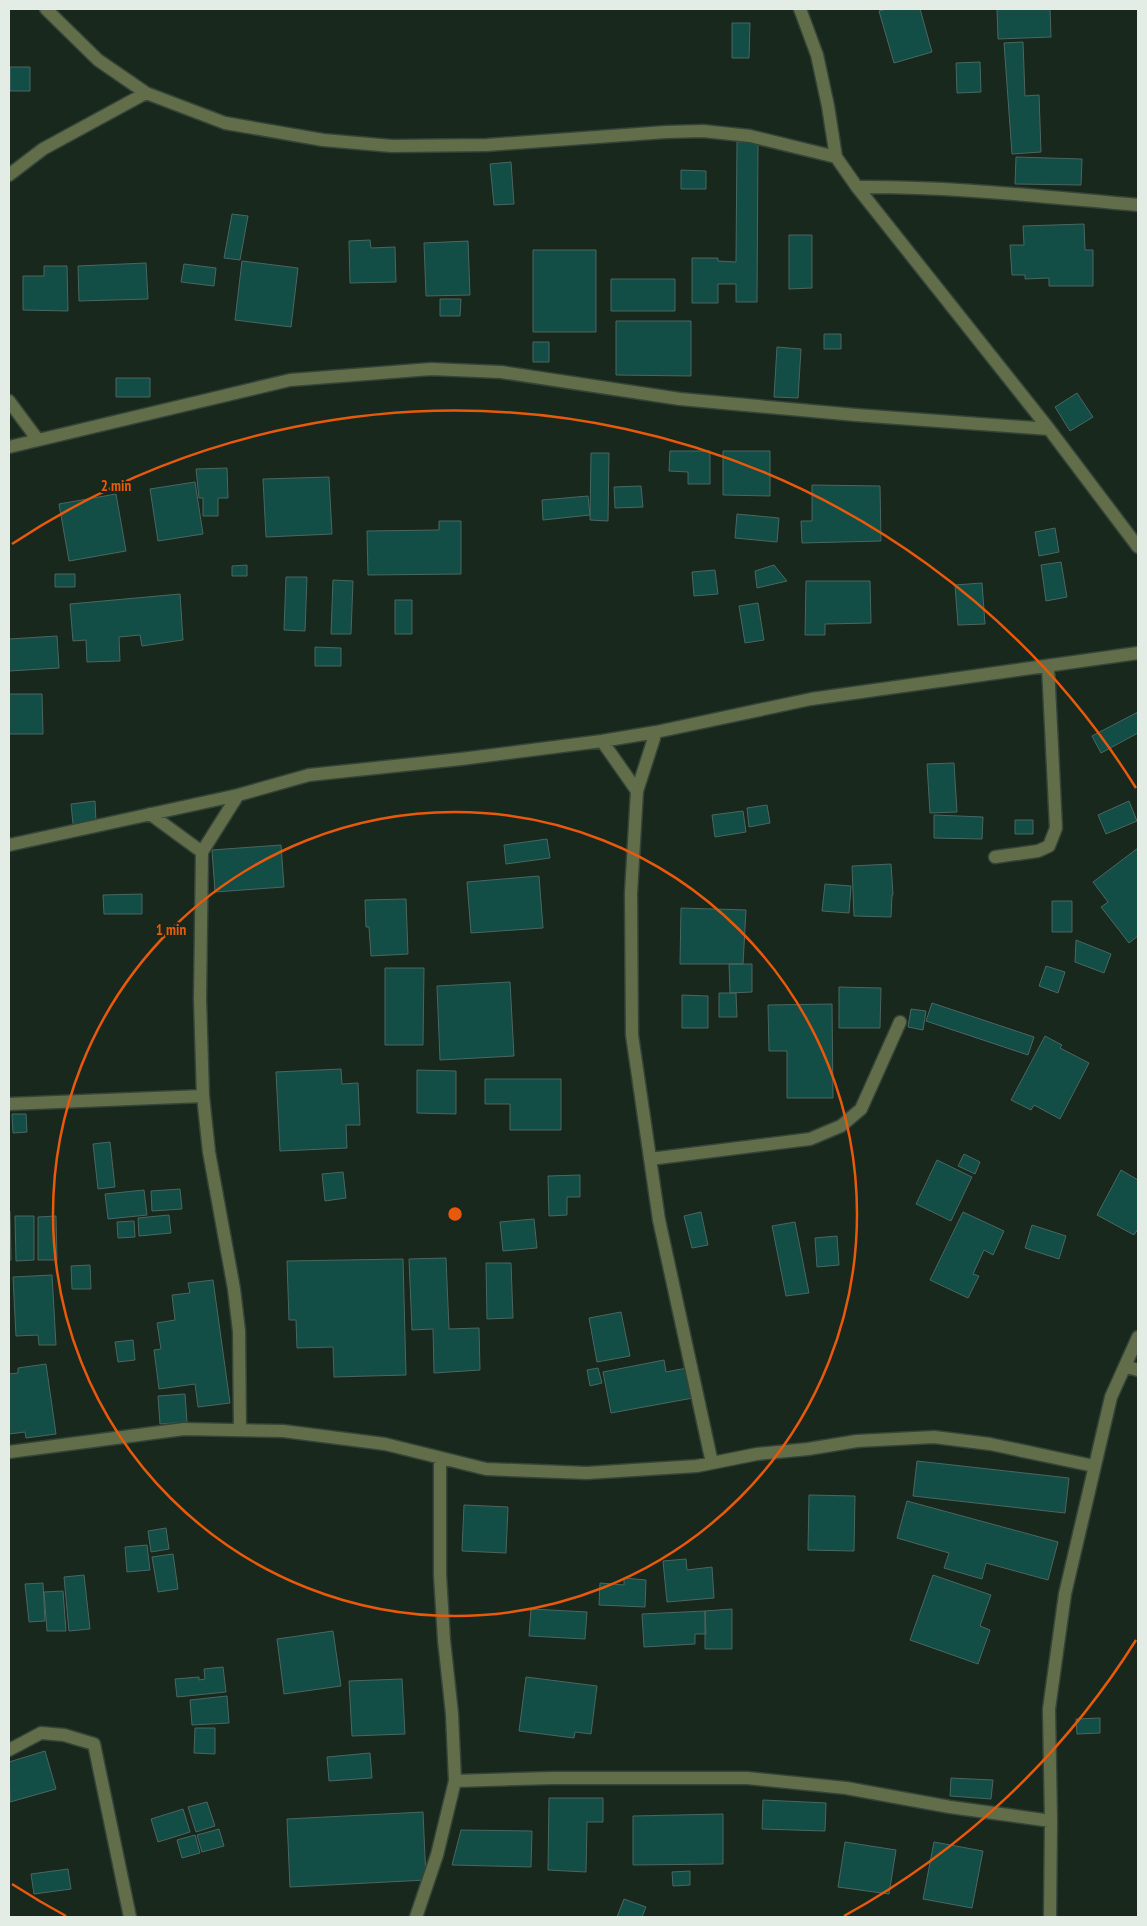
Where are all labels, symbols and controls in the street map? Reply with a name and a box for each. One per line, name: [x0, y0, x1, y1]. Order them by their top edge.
text: 2 min: [101, 476, 131, 495]
text: 1 min: [156, 920, 186, 939]
centre of rings: [446, 1205, 464, 1223]

